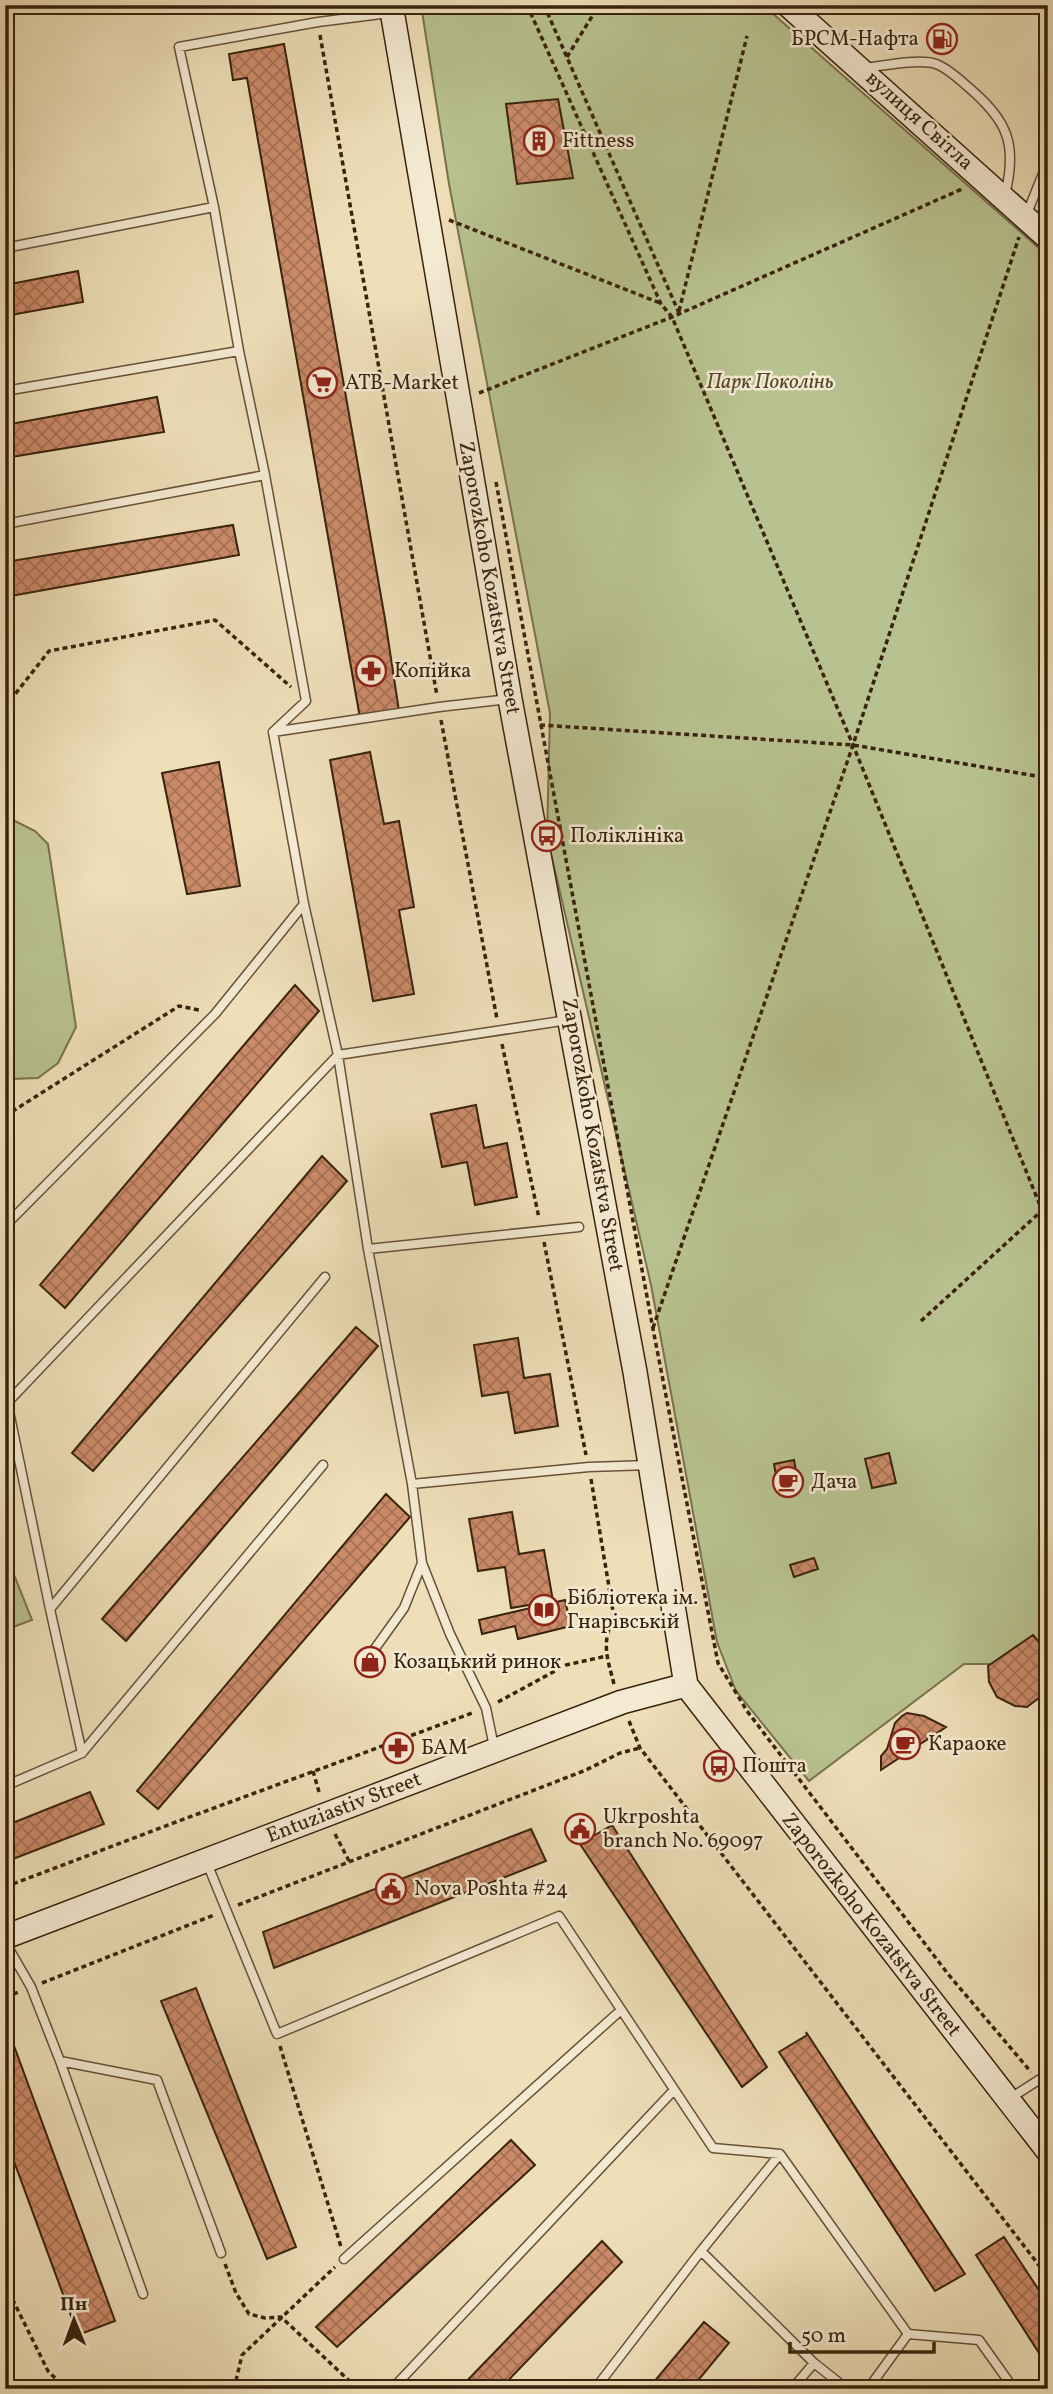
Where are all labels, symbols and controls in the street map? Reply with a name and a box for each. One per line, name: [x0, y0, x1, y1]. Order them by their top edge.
fuel station icon: БРСМ-Нафта: [925, 22, 959, 56]
place label: БРСМ-Нафта: [791, 25, 919, 54]
street label: вулиця Світла: [859, 65, 979, 177]
building icon: Fittness: [522, 124, 556, 158]
place label: Fittness: [562, 127, 634, 156]
supermarket icon: ATB-Market: [305, 366, 339, 400]
park label: Парк Поколінь: [707, 368, 834, 397]
place label: ATB-Market: [345, 369, 459, 398]
street label: Zaporozkoho Kozatstva Street: [451, 439, 527, 717]
pharmacy icon: Копійка: [354, 654, 388, 688]
place label: Копійка: [394, 657, 472, 686]
bus stop icon: Поліклініка: [530, 819, 564, 853]
place label: Поліклініка: [570, 822, 684, 851]
street label: Zaporozkoho Kozatstva Street: [554, 996, 630, 1274]
cafe icon: Дача: [771, 1465, 805, 1499]
place label: Дача: [811, 1468, 858, 1497]
place label: Бібліотека ім. Гнарівській: [567, 1584, 698, 1637]
library icon: Бібліотека ім. Гнарівській: [527, 1593, 561, 1627]
shop icon: Козацький ринок: [353, 1645, 387, 1679]
place label: Козацький ринок: [393, 1648, 561, 1677]
cafe icon: Караоке: [888, 1727, 922, 1761]
place label: Караоке: [928, 1730, 1007, 1759]
pharmacy icon: БАМ: [381, 1731, 415, 1765]
place label: БАМ: [421, 1734, 468, 1763]
bus stop icon: Пошта: [702, 1749, 736, 1783]
place label: Пошта: [742, 1752, 807, 1781]
street label: Entuziastiv Street: [262, 1765, 426, 1851]
place label: Ukrposhta branch No. 69097: [603, 1803, 763, 1856]
street label: Zaporozkoho Kozatstva Street: [774, 1807, 968, 2043]
public building icon: Ukrposhta branch No. 69097: [563, 1812, 597, 1846]
public building icon: Nova Poshta #24: [374, 1872, 408, 1906]
place label: Nova Poshta #24: [414, 1875, 568, 1904]
north arrow: [38, 2286, 108, 2356]
text: Пн: [60, 2292, 87, 2318]
scale bar: [790, 2310, 934, 2354]
text: 50 m: [801, 2322, 846, 2351]

